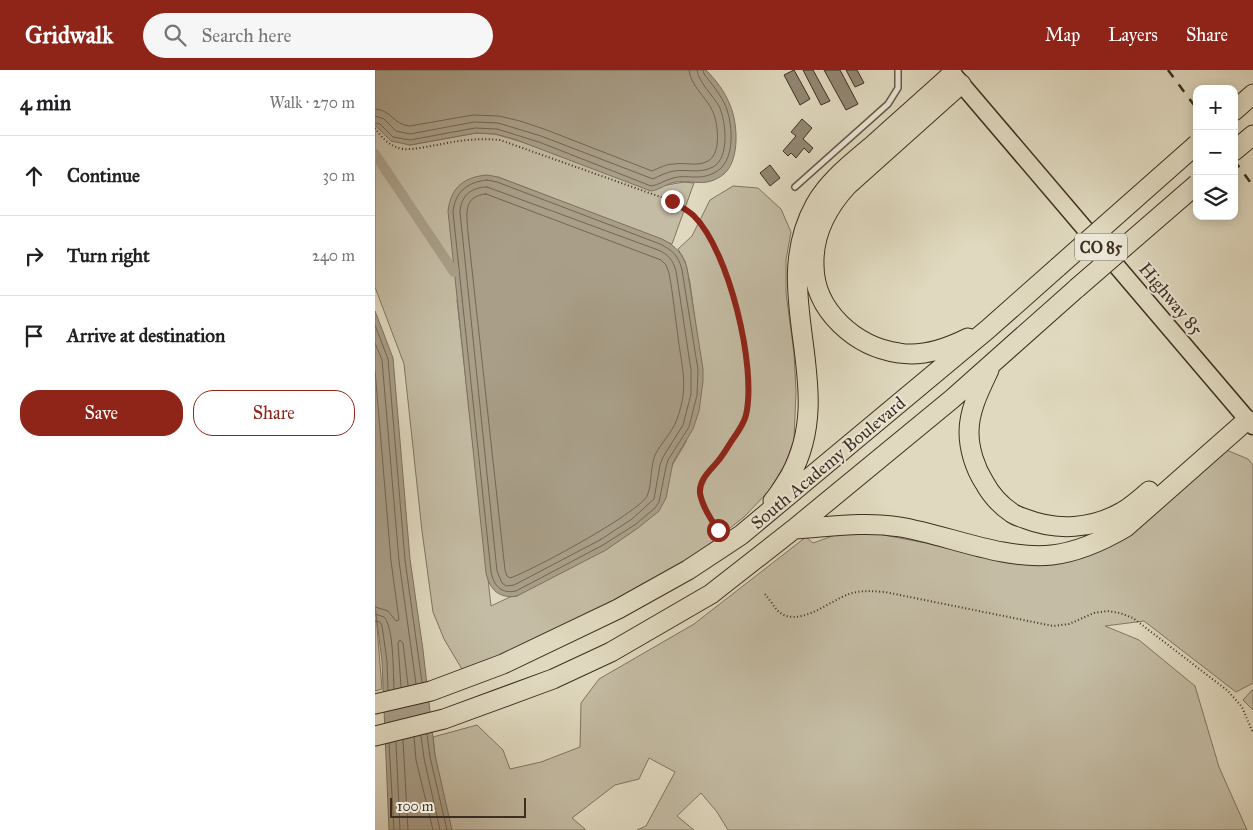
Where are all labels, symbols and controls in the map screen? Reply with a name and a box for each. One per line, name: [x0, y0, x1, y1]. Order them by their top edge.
search box: [143, 13, 493, 58]
text: Gridwalk: [25, 20, 113, 50]
icon: search: [161, 21, 189, 49]
text: Search here: [201, 24, 291, 47]
text: Map: [1045, 24, 1080, 46]
text: Layers: [1108, 24, 1158, 46]
text: Share: [1186, 24, 1228, 46]
map controls: [1193, 85, 1238, 220]
button: +: [1193, 85, 1238, 130]
text: 4 min: [20, 90, 71, 116]
text: Walk · 270 m: [269, 93, 355, 112]
button: −: [1193, 130, 1238, 175]
icon: ahead: [20, 162, 48, 190]
text: Continue: [67, 164, 140, 187]
text: 30 m: [322, 166, 355, 185]
button: layers: [1193, 175, 1238, 220]
route end: [661, 190, 684, 213]
road number: CO 85: [1075, 233, 1127, 260]
icon: right: [20, 242, 48, 270]
text: Turn right: [67, 244, 150, 267]
text: 240 m: [312, 246, 355, 265]
street label: Highway 85: [1133, 258, 1208, 341]
icon: arrive: [20, 322, 48, 350]
text: Arrive at destination: [67, 324, 225, 347]
button: Save: [20, 390, 183, 436]
button: Share: [193, 390, 355, 436]
street label: South Academy Boulevard: [746, 392, 910, 534]
route start: [707, 519, 730, 542]
scale bar: [390, 795, 526, 818]
text: 100 m: [397, 798, 434, 815]

